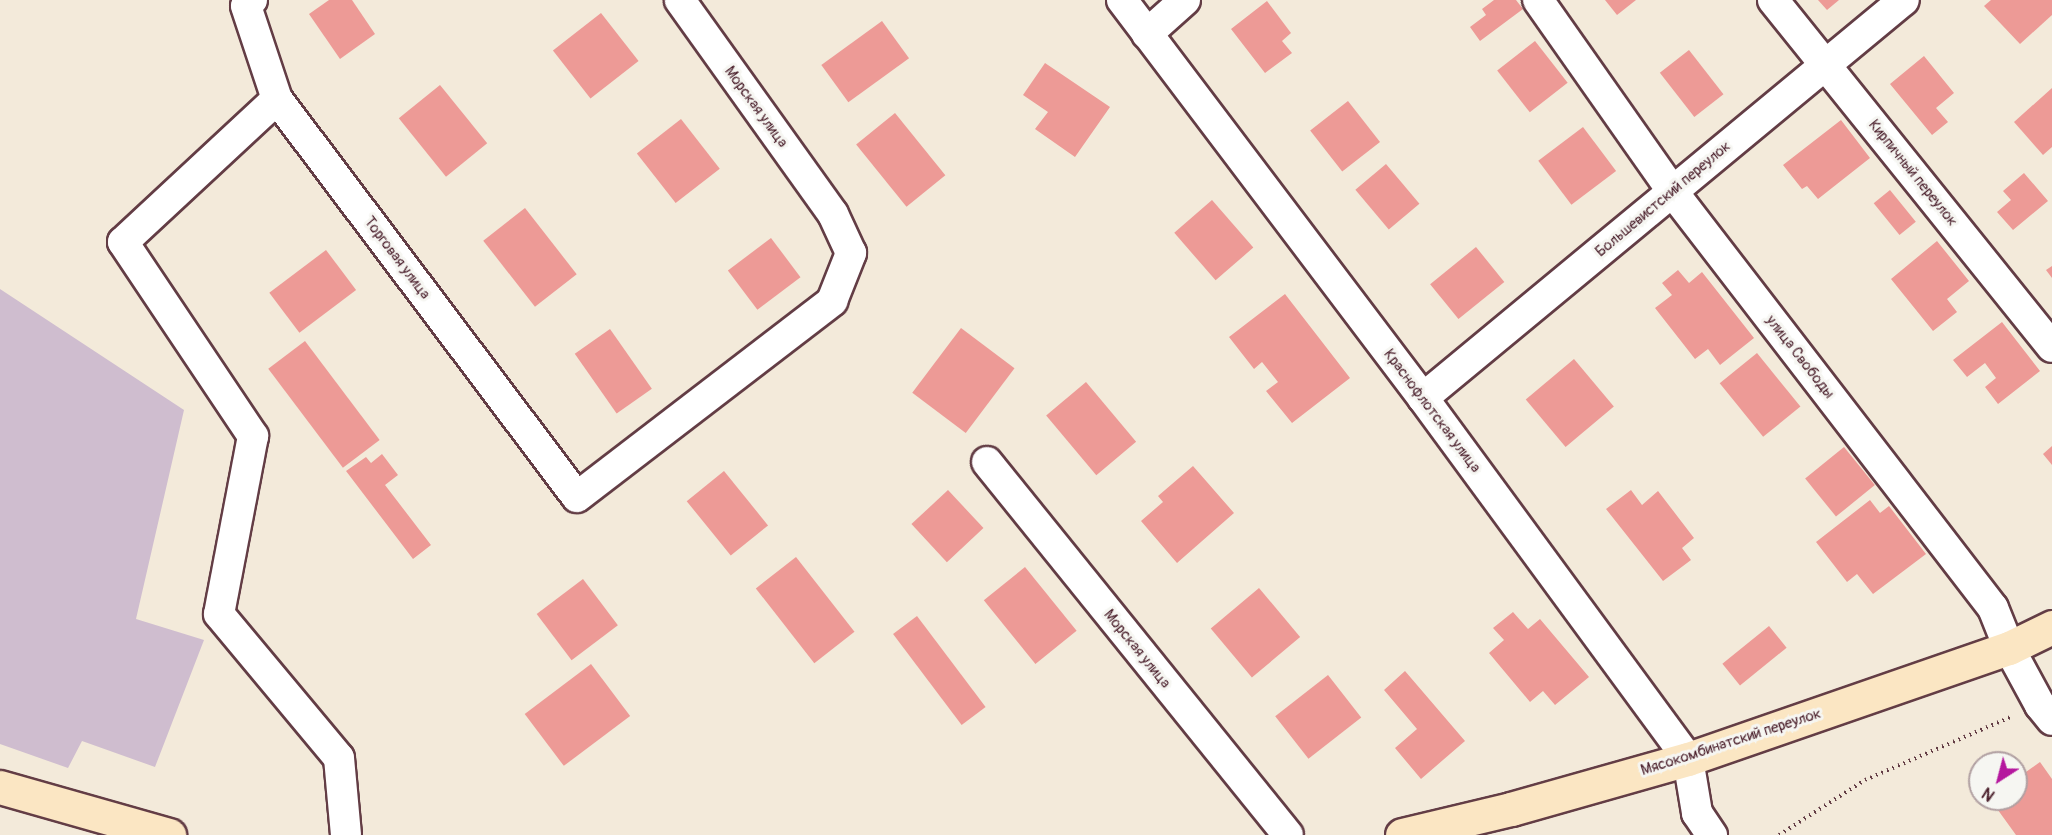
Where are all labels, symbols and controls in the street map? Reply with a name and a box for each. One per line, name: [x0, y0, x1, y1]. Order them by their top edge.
street label: Морская улица: [721, 63, 791, 151]
street label: Кирпичный переулок: [1865, 116, 1961, 230]
street label: Большевистский переулок: [1592, 137, 1734, 261]
street label: Торговая улица: [360, 213, 434, 303]
street label: улица Свободы: [1762, 312, 1838, 402]
street label: Краснофлотская улица: [1380, 346, 1484, 476]
street label: Морская улица: [1100, 606, 1174, 692]
street label: Мясокомбинатский переулок: [1639, 704, 1823, 780]
north arrow: [1968, 751, 2028, 811]
text: N: [1978, 783, 1999, 805]

